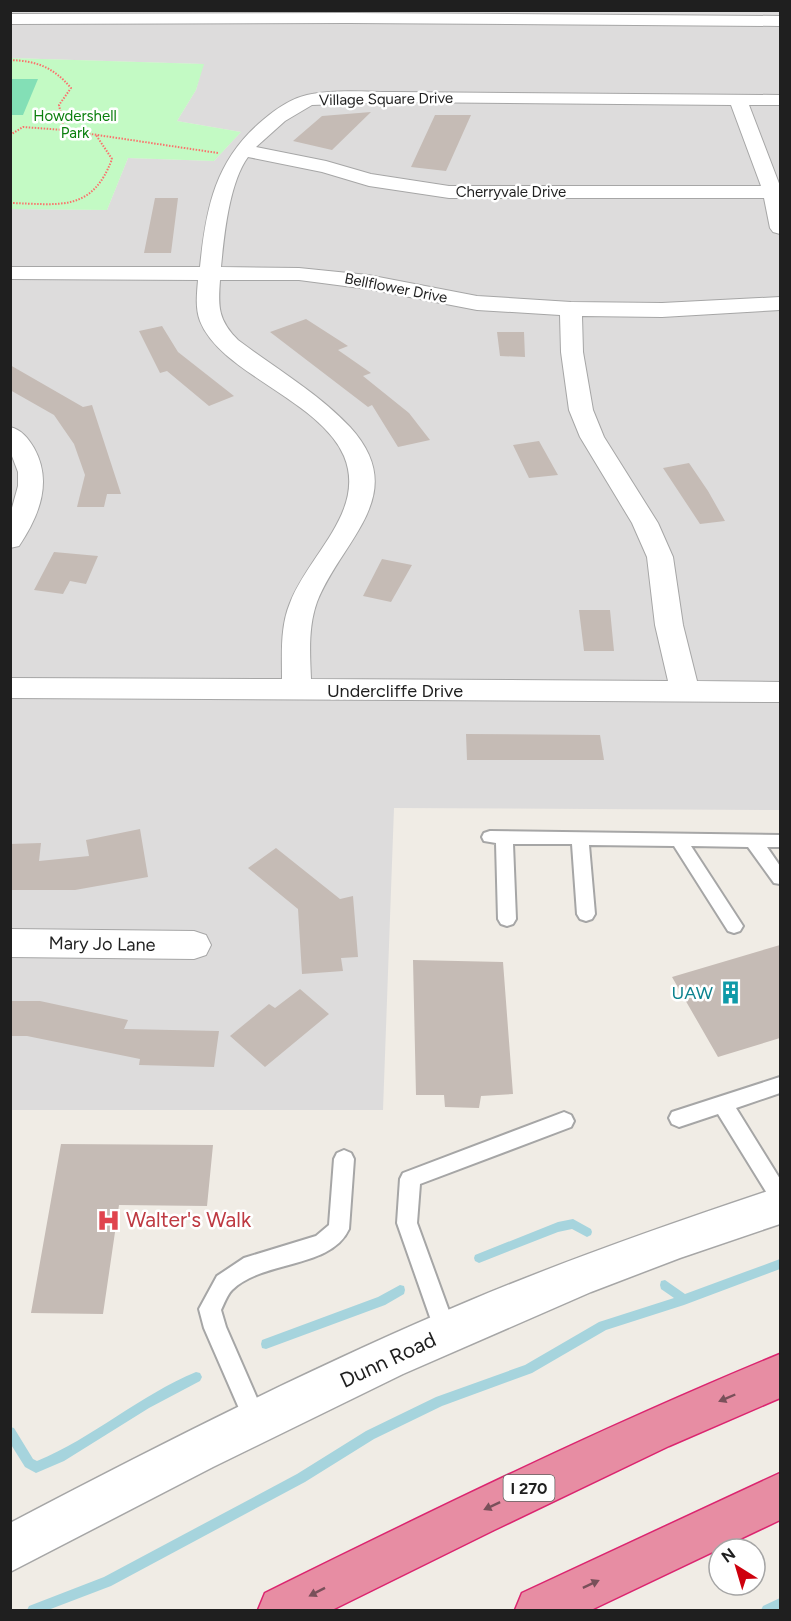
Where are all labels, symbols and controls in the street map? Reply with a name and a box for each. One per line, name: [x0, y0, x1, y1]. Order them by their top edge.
street label: Village Square Drive: [319, 89, 453, 109]
park label: Howdershell Park: [33, 107, 117, 142]
street label: Cherryvale Drive: [456, 183, 566, 201]
street label: Bellflower Drive: [343, 269, 449, 307]
street label: Undercliffe Drive: [327, 680, 463, 702]
street label: Mary Jo Lane: [48, 932, 156, 956]
building icon: UAW: [718, 980, 744, 1006]
place label: UAW: [671, 982, 714, 1004]
hospital icon: Walter's Walk: [95, 1207, 121, 1233]
place label: Walter's Walk: [126, 1207, 252, 1232]
street label: Dunn Road: [336, 1326, 440, 1393]
one-way arrow: [717, 1393, 735, 1403]
road number: I 270: [504, 1475, 554, 1501]
one-way arrow: [484, 1501, 501, 1510]
north arrow: [707, 1537, 767, 1597]
text: N: [718, 1544, 739, 1567]
one-way arrow: [583, 1579, 601, 1589]
one-way arrow: [309, 1588, 326, 1597]

